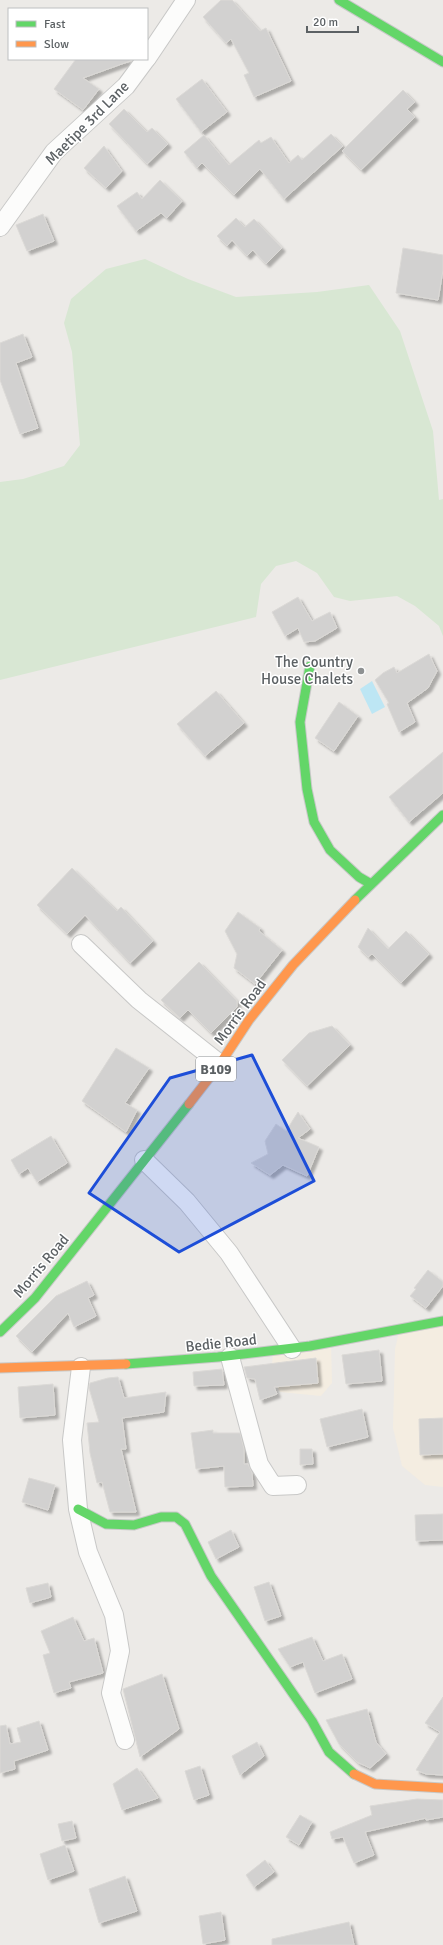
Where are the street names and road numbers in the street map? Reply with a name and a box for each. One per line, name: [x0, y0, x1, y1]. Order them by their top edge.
street label: Maetipe 3rd Lane: [41, 77, 133, 169]
street label: Morris Road: [210, 975, 270, 1049]
road number: B109: [196, 1057, 236, 1081]
street label: Morris Road: [9, 1231, 73, 1301]
street label: Bedie Road: [185, 1330, 258, 1356]

